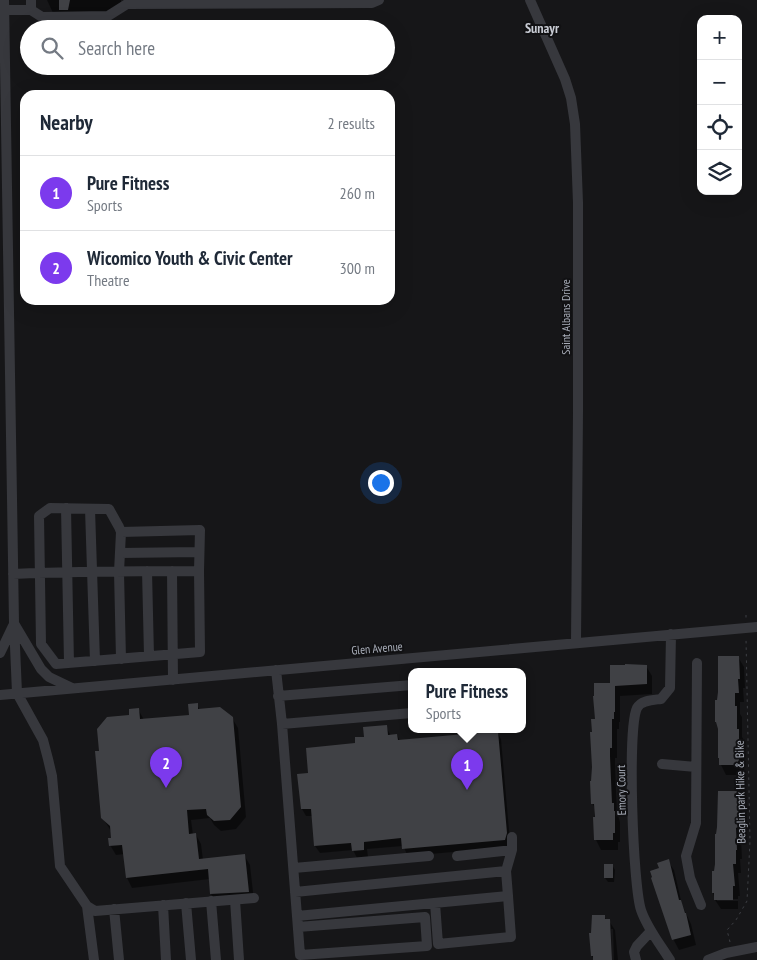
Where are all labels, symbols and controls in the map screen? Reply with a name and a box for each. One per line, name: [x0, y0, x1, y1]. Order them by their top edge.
map controls: [697, 15, 742, 195]
button: +: [697, 15, 742, 60]
district label: Sunayr: [525, 19, 560, 37]
search box: [20, 20, 395, 75]
icon: search: [38, 34, 66, 62]
text: Search here: [78, 36, 155, 60]
button: −: [697, 60, 742, 105]
button: locate: [697, 105, 742, 150]
text: Nearby: [40, 109, 93, 136]
text: 2 results: [328, 113, 375, 133]
button: layers: [697, 150, 742, 195]
text: Pure Fitness: [87, 171, 169, 195]
text: 1: [52, 183, 60, 203]
text: 260 m: [340, 183, 375, 203]
text: Sports: [87, 195, 122, 215]
text: Wicomico Youth & Civic Center: [87, 246, 293, 270]
text: 2: [52, 258, 60, 278]
text: 300 m: [340, 258, 375, 278]
text: Theatre: [87, 270, 130, 290]
street label: Saint Albans Drive: [558, 279, 573, 355]
your location: [368, 470, 394, 496]
street label: Glen Avenue: [351, 638, 403, 658]
popup: [408, 668, 526, 733]
text: Pure Fitness: [426, 679, 508, 703]
text: Sports: [426, 703, 461, 723]
street label: Beaglin park Hike & Bike: [732, 740, 748, 844]
pin: 2: [150, 747, 182, 788]
pin: 1: [451, 749, 483, 790]
street label: Emory Court: [613, 764, 629, 815]

